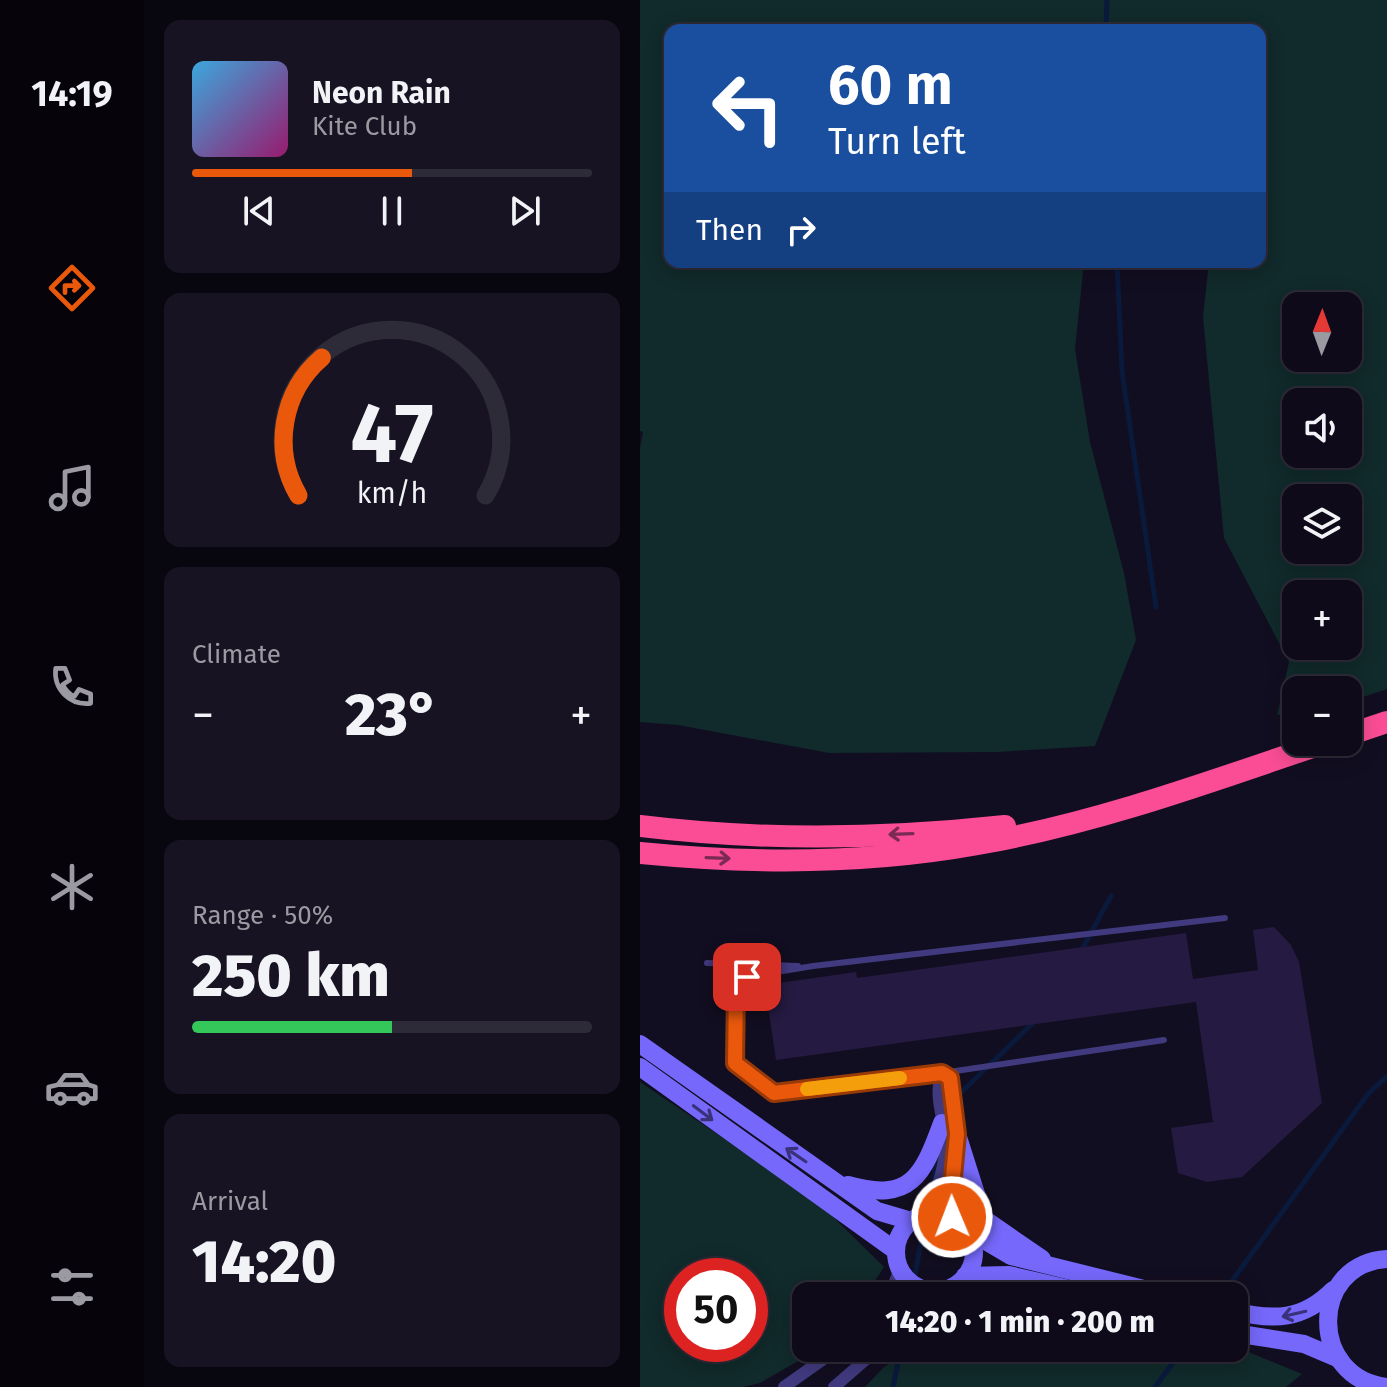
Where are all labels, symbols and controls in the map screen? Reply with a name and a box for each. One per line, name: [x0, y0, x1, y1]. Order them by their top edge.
text: 60 m: [828, 52, 953, 119]
icon: left: [696, 56, 800, 160]
text: 14:19: [31, 72, 113, 116]
text: Neon Rain: [312, 75, 451, 111]
text: Kite Club: [312, 111, 417, 142]
text: Turn left: [828, 120, 966, 164]
icon: previous: [237, 189, 281, 233]
icon: pause: [370, 189, 414, 233]
icon: next: [503, 189, 547, 233]
icon: right: [779, 208, 823, 252]
text: Then: [696, 212, 763, 248]
icon: directions: [44, 260, 100, 316]
north arrow: [1282, 292, 1362, 372]
map controls: [1282, 292, 1362, 756]
text: 47: [350, 384, 434, 484]
button: sound: [1282, 388, 1362, 468]
icon: music: [44, 460, 100, 516]
text: km/h: [357, 476, 427, 511]
button: layers: [1282, 484, 1362, 564]
button: +: [1282, 580, 1362, 660]
text: Climate: [192, 639, 281, 670]
icon: phone: [44, 659, 100, 715]
button: −: [1282, 676, 1362, 756]
text: 23°: [345, 679, 439, 751]
text: −: [192, 689, 214, 742]
text: +: [570, 689, 592, 742]
one-way arrow: [888, 827, 915, 842]
one-way arrow: [704, 850, 731, 865]
icon: climate: [44, 859, 100, 915]
text: Range · 50%: [192, 900, 333, 931]
text: 250 km: [192, 940, 390, 1012]
pin: [713, 943, 781, 1011]
icon: arrive: [725, 955, 769, 999]
icon: car: [44, 1059, 100, 1115]
one-way arrow: [691, 1105, 713, 1122]
one-way arrow: [785, 1147, 807, 1163]
position arrow: [910, 1175, 994, 1259]
text: Arrival: [192, 1186, 268, 1217]
text: 14:20: [192, 1226, 336, 1298]
speed limit sign: 50: [664, 1258, 768, 1362]
icon: filters: [44, 1259, 100, 1315]
text: 14:20 · 1 min · 200 m: [885, 1304, 1155, 1340]
one-way arrow: [1282, 1307, 1308, 1322]

